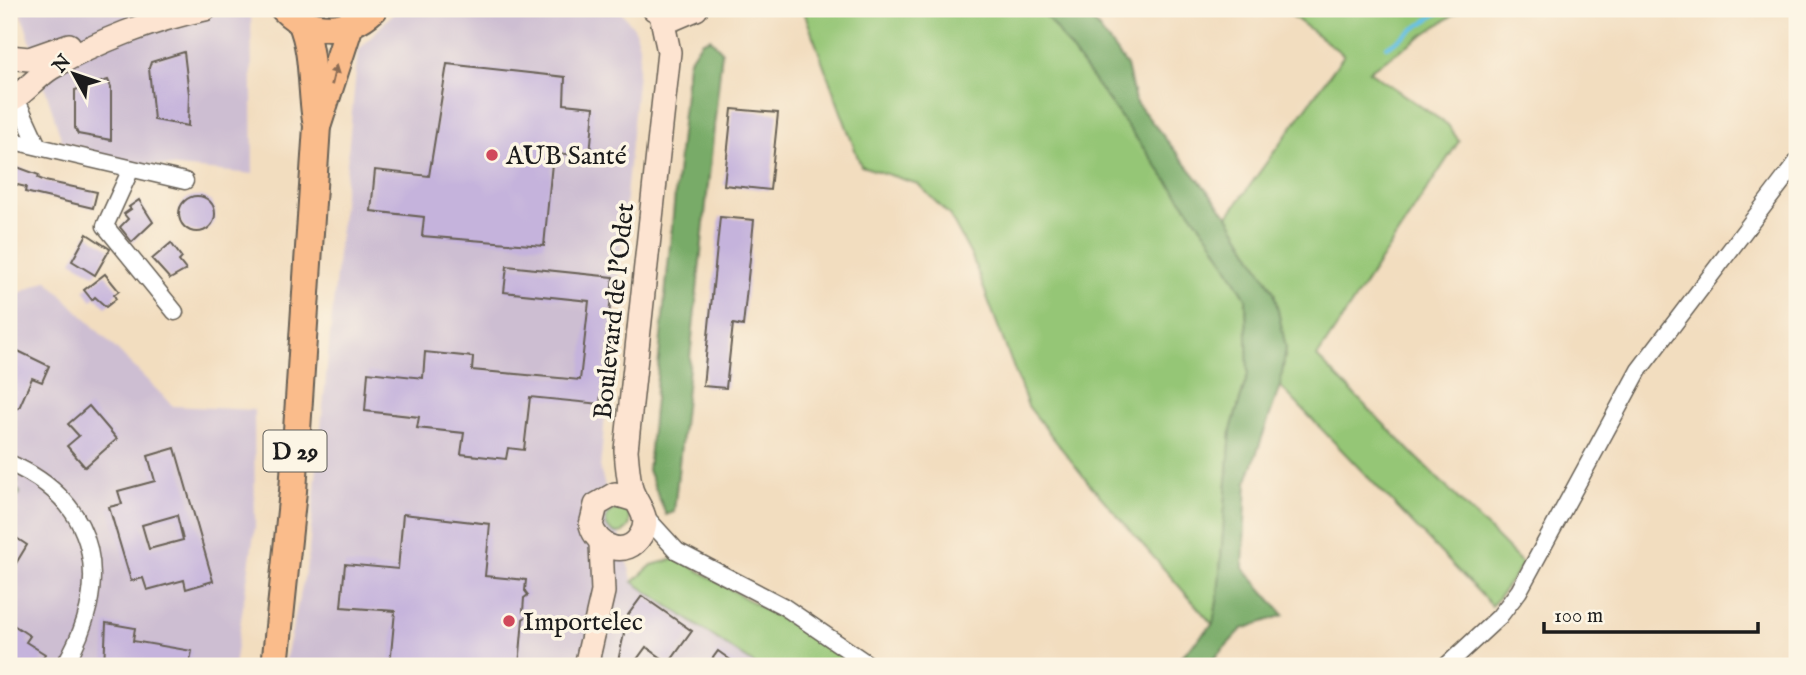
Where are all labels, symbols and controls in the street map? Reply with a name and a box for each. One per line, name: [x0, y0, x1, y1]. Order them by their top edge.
north arrow: [38, 38, 108, 108]
text: N: [47, 50, 77, 79]
one-way arrow: [329, 64, 340, 86]
place label: AUB Santé: [505, 140, 627, 173]
marker: AUB Santé: [484, 147, 500, 163]
street label: Boulevard de l'Odet: [587, 201, 642, 421]
road number: D 29: [264, 430, 326, 472]
scale bar: [1544, 591, 1757, 635]
text: 100 m: [1554, 603, 1603, 630]
place label: Importelec: [523, 606, 643, 639]
marker: Importelec: [501, 613, 517, 629]

